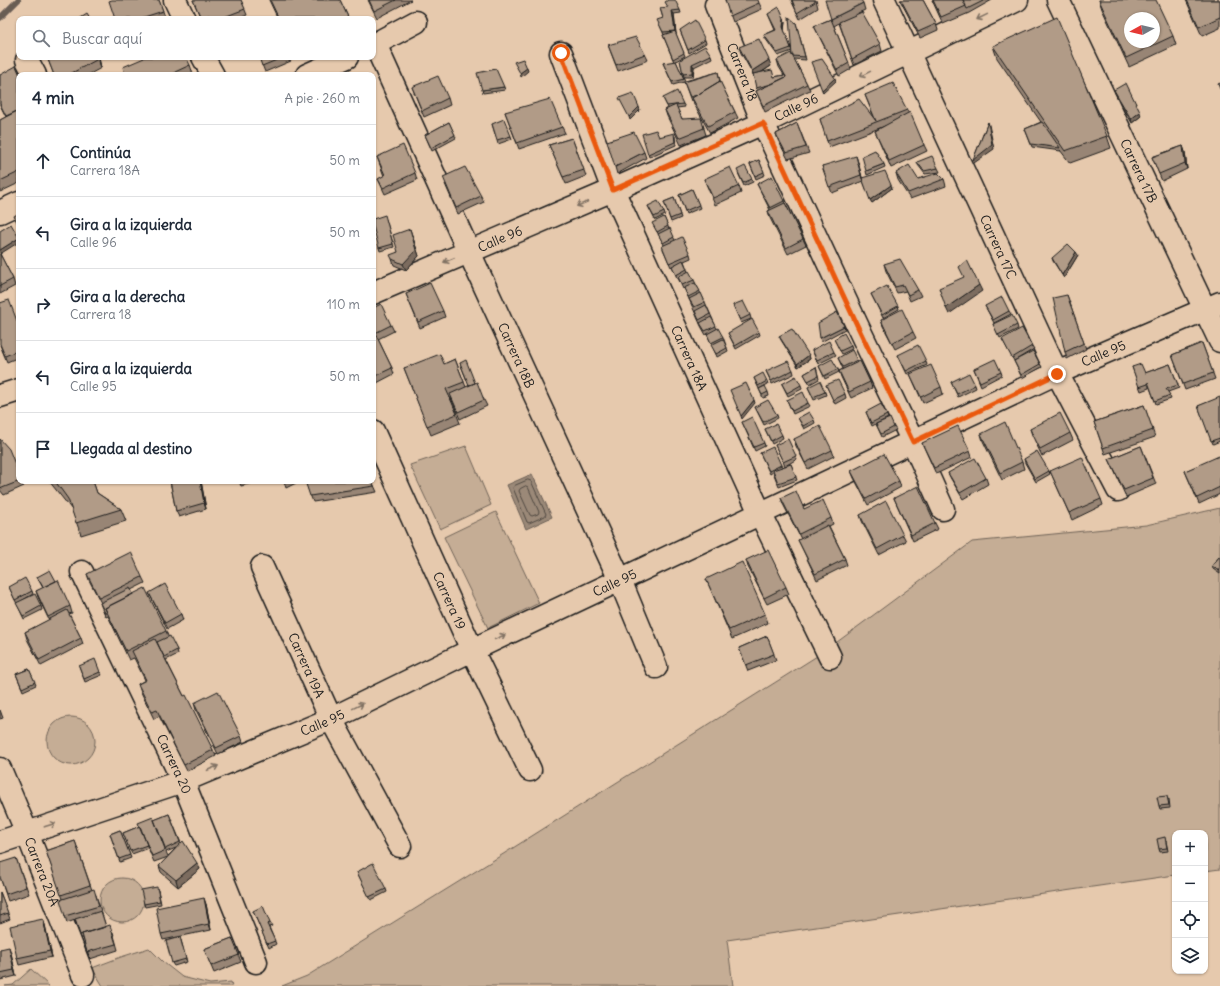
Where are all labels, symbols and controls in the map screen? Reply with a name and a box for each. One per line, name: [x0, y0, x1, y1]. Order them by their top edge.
north arrow: [1124, 12, 1160, 48]
one-way arrow: [977, 14, 989, 21]
search box: [16, 16, 376, 60]
icon: search: [30, 27, 52, 49]
text: Buscar aquí: [62, 29, 142, 48]
street label: Carrera 18: [723, 40, 761, 104]
route start: [552, 44, 570, 62]
one-way arrow: [860, 71, 872, 78]
text: 4 min: [32, 87, 74, 109]
text: A pie · 260 m: [284, 90, 360, 107]
street label: Calle 96: [771, 90, 821, 125]
street label: Carrera 17B: [1116, 136, 1161, 206]
text: Continúa: [70, 143, 131, 162]
icon: ahead: [32, 150, 54, 172]
text: 50 m: [329, 152, 360, 169]
text: Carrera 18A: [70, 162, 140, 179]
one-way arrow: [576, 200, 588, 208]
street label: Carrera 17C: [976, 212, 1020, 282]
text: Gira a la izquierda: [70, 215, 192, 234]
icon: left: [32, 222, 54, 244]
street label: Calle 96: [475, 222, 525, 256]
text: 50 m: [329, 224, 360, 241]
text: Calle 96: [70, 234, 117, 251]
one-way arrow: [444, 257, 456, 264]
text: Gira a la derecha: [70, 287, 185, 306]
icon: right: [32, 294, 54, 316]
text: 110 m: [327, 296, 360, 313]
text: Carrera 18: [70, 306, 131, 323]
street label: Carrera 18B: [494, 320, 538, 391]
street label: Carrera 18A: [667, 323, 711, 393]
street label: Calle 95: [1079, 337, 1128, 371]
text: Gira a la izquierda: [70, 359, 192, 378]
route end: [1048, 365, 1066, 383]
icon: left: [32, 366, 54, 388]
text: 50 m: [329, 368, 360, 385]
text: Calle 95: [70, 378, 117, 395]
icon: arrive: [32, 438, 54, 460]
text: Llegada al destino: [70, 439, 192, 458]
street label: Calle 95: [590, 565, 640, 601]
street label: Carrera 19: [429, 569, 470, 632]
street label: Carrera 19A: [284, 630, 328, 701]
one-way arrow: [493, 633, 505, 640]
one-way arrow: [351, 702, 363, 709]
street label: Calle 95: [298, 706, 348, 740]
street label: Carrera 20: [153, 731, 195, 797]
one-way arrow: [206, 764, 218, 772]
one-way arrow: [44, 821, 57, 828]
map controls: [1172, 830, 1208, 974]
button: +: [1172, 830, 1208, 866]
street label: Carrera 20A: [20, 835, 63, 909]
button: −: [1172, 866, 1208, 902]
button: locate: [1172, 902, 1208, 938]
button: layers: [1172, 938, 1208, 974]

